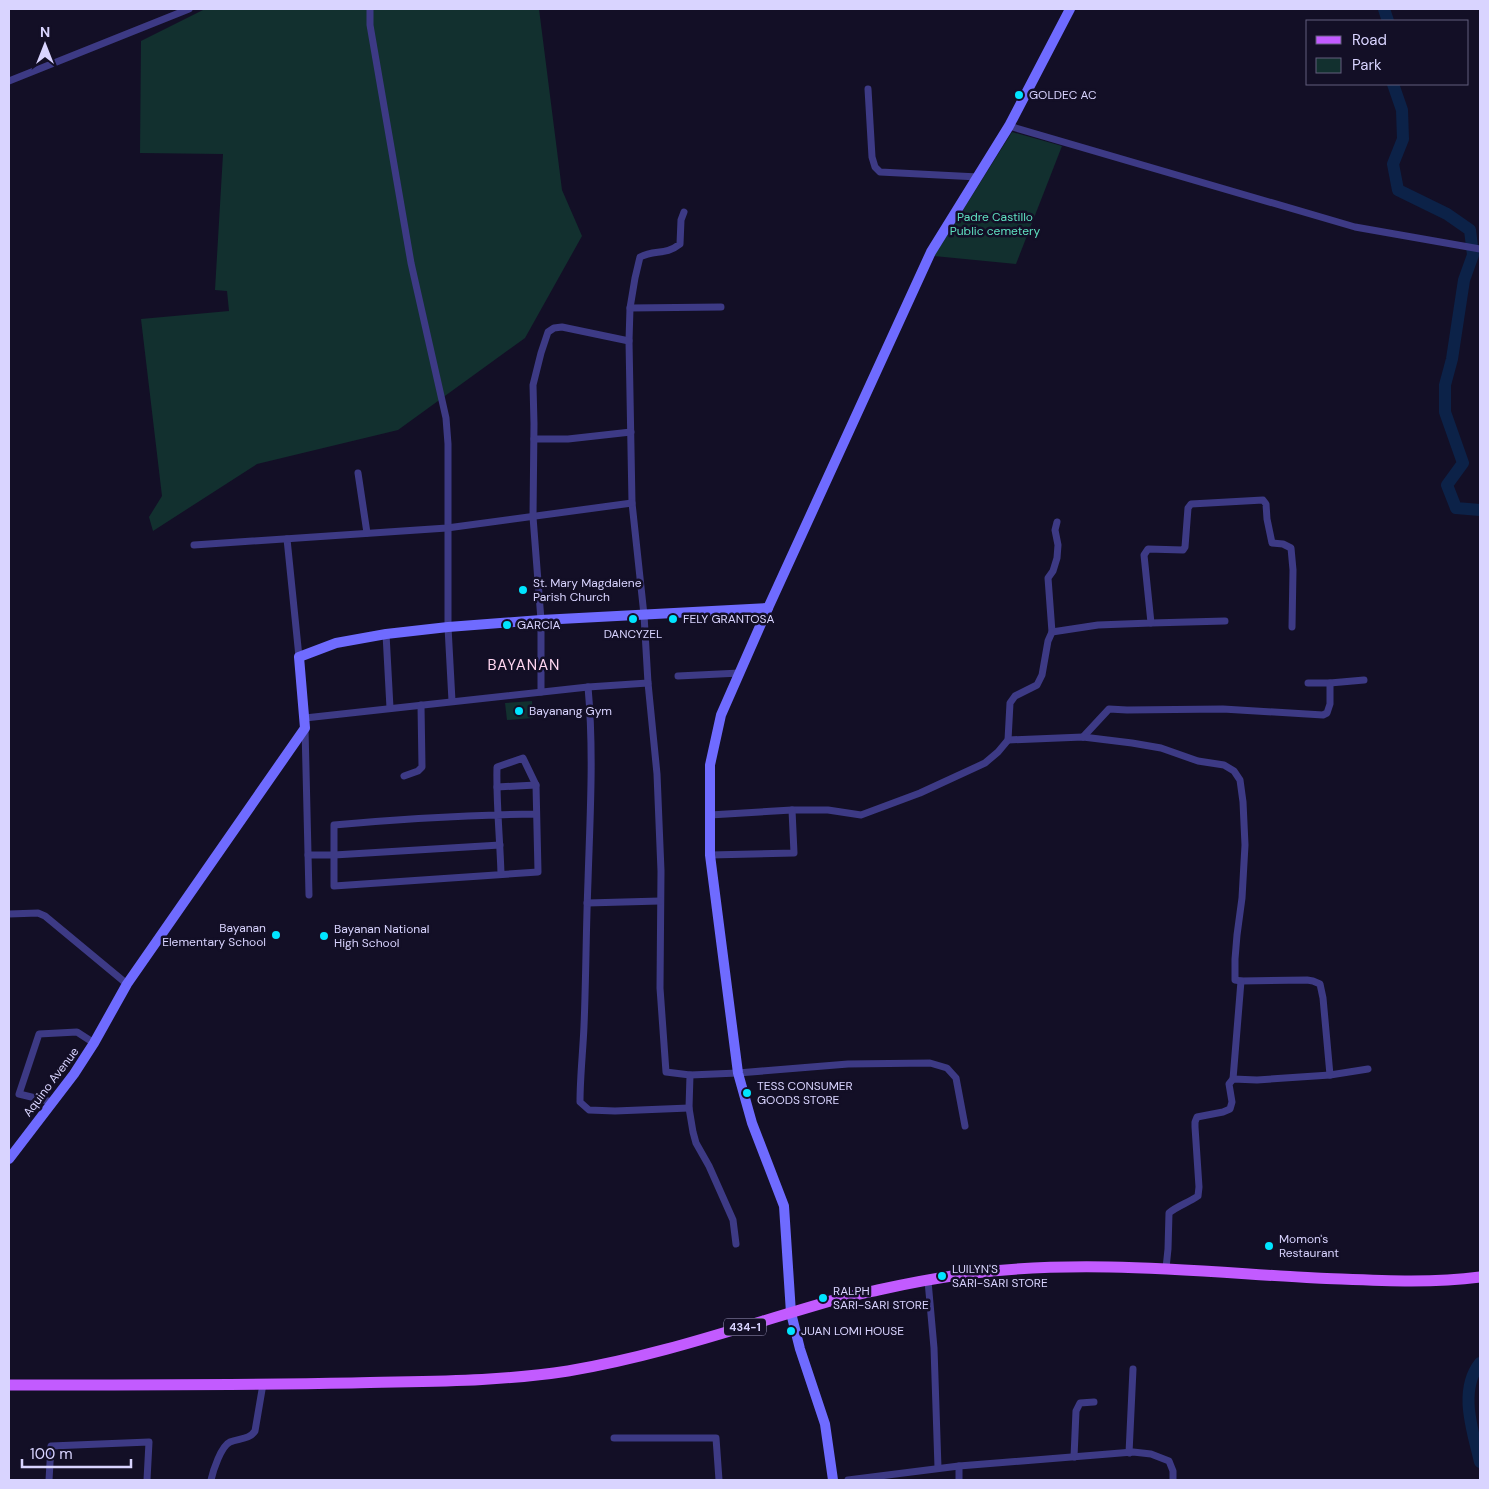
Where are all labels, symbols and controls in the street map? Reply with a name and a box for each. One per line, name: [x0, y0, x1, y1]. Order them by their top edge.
north arrow: [20, 20, 70, 70]
legend: [1306, 20, 1469, 85]
text: N: [40, 23, 50, 41]
text: Road: [1352, 30, 1387, 50]
text: Park: [1352, 55, 1382, 75]
place label: GOLDEC AC: [1029, 87, 1097, 103]
marker: GOLDEC AC: [1013, 89, 1025, 101]
park label: Padre Castillo Public cemetery: [950, 209, 1041, 239]
place label: St. Mary Magdalene Parish Church: [533, 575, 642, 605]
marker: St. Mary Magdalene Parish Church: [517, 584, 529, 596]
place label: FELY GRANTOSA: [683, 611, 775, 627]
marker: DANCYZEL: [627, 613, 639, 625]
marker: FELY GRANTOSA: [667, 613, 679, 625]
place label: GARCIA: [517, 617, 561, 633]
marker: GARCIA: [501, 619, 513, 631]
place label: DANCYZEL: [604, 626, 662, 642]
district label: BAYANAN: [488, 655, 561, 675]
place label: Bayanang Gym: [529, 703, 612, 719]
marker: Bayanang Gym: [513, 705, 525, 717]
place label: Bayanan Elementary School: [162, 920, 266, 950]
place label: Bayanan National High School: [334, 921, 429, 951]
marker: Bayanan Elementary School: [270, 929, 282, 941]
marker: Bayanan National High School: [318, 930, 330, 942]
street label: Aquino Avenue: [20, 1044, 82, 1120]
place label: TESS CONSUMER GOODS STORE: [757, 1078, 853, 1108]
marker: TESS CONSUMER GOODS STORE: [741, 1087, 753, 1099]
place label: Momon's Restaurant: [1279, 1231, 1339, 1261]
marker: Momon's Restaurant: [1263, 1240, 1275, 1252]
place label: LUILYN'S SARI-SARI STORE: [952, 1261, 1048, 1291]
marker: LUILYN'S SARI-SARI STORE: [936, 1270, 948, 1282]
place label: RALPH SARI-SARI STORE: [833, 1283, 929, 1313]
marker: RALPH SARI-SARI STORE: [817, 1292, 829, 1304]
road number: 434-1: [724, 1318, 766, 1335]
place label: JUAN LOMI HOUSE: [801, 1323, 904, 1339]
marker: JUAN LOMI HOUSE: [785, 1325, 797, 1337]
scale bar: [22, 1436, 131, 1468]
text: 100 m: [30, 1444, 73, 1464]

